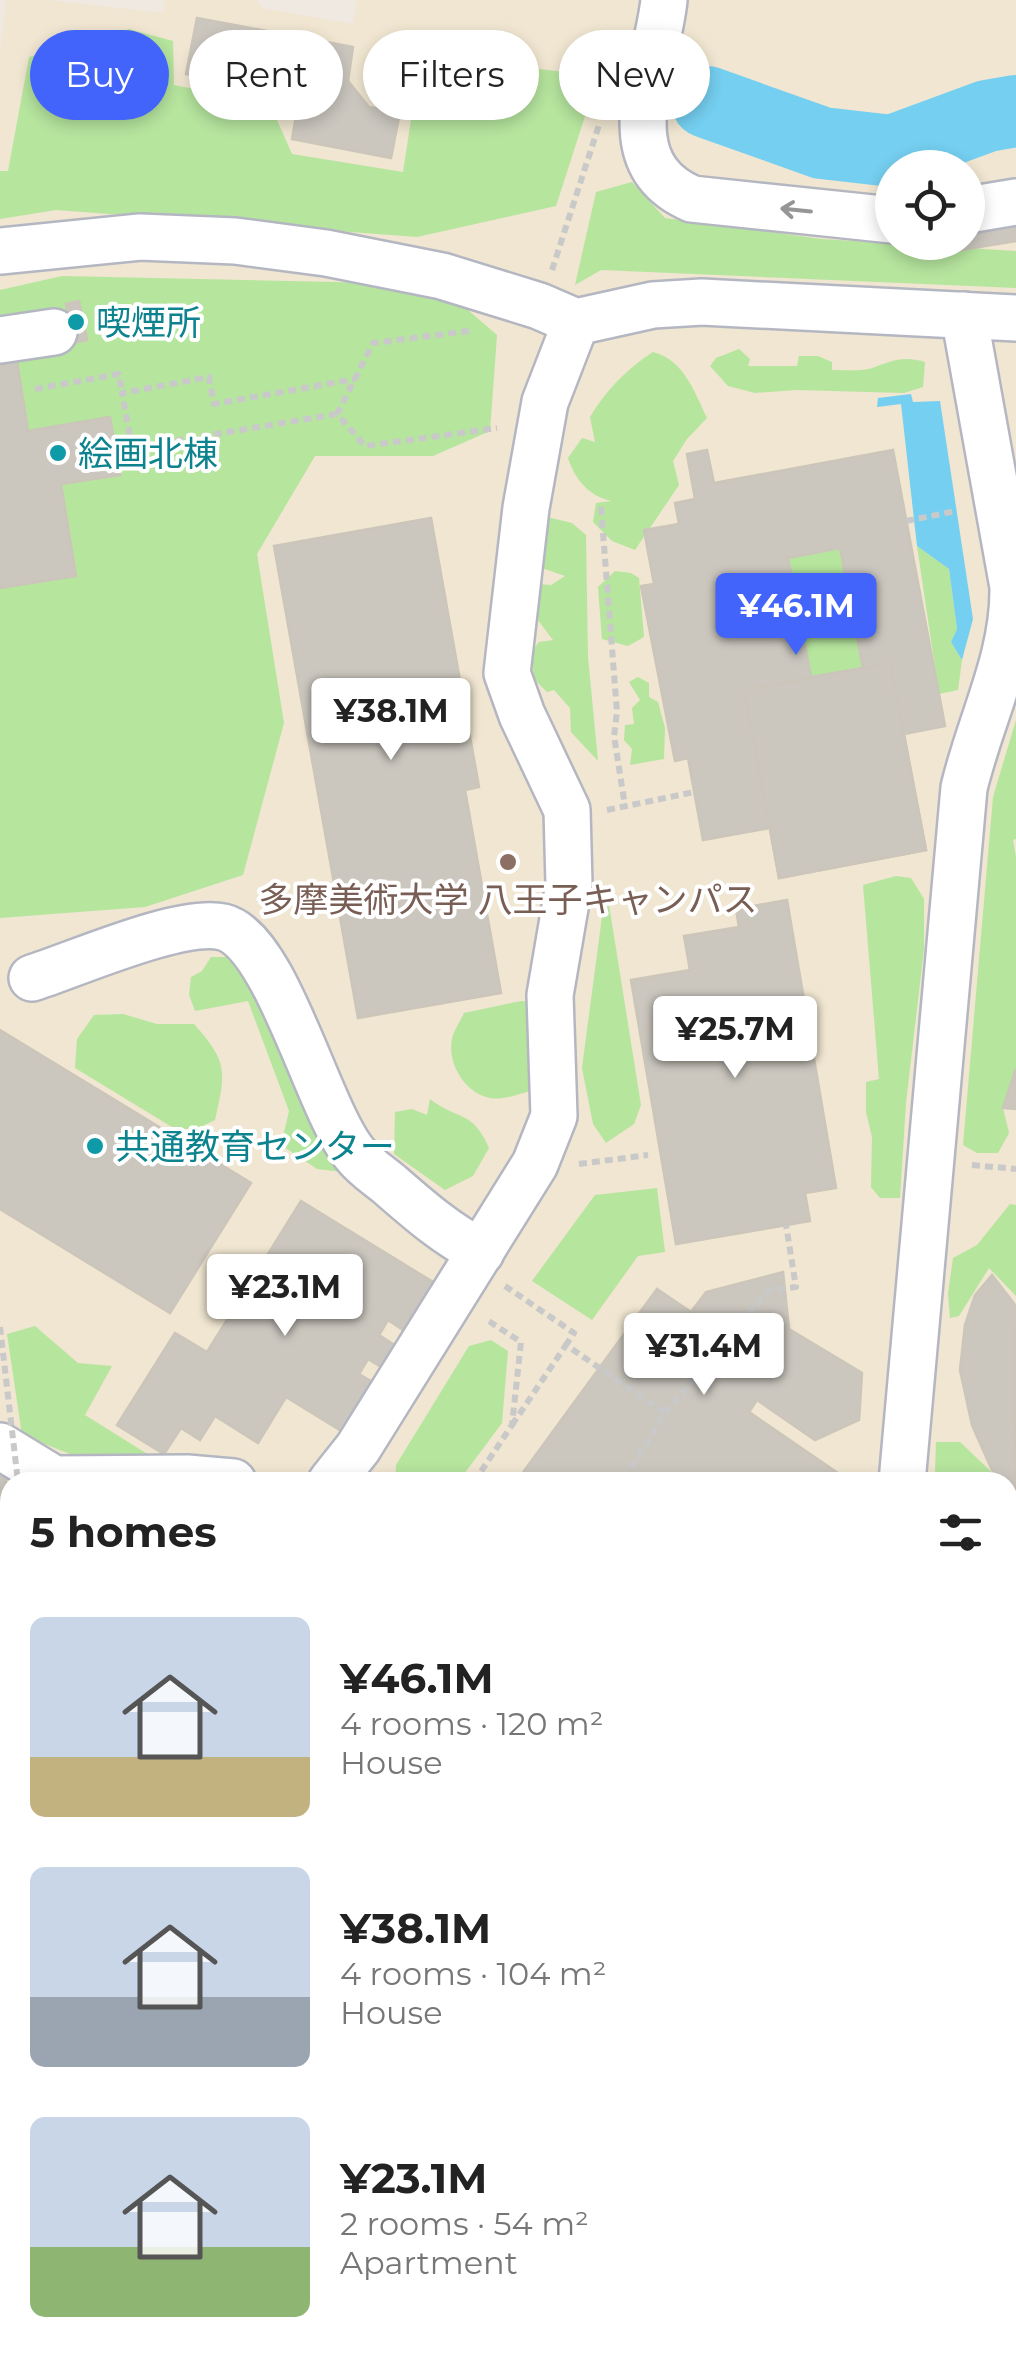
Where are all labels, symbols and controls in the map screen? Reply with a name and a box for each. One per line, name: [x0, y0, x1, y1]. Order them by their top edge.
chip: Buy: [30, 30, 169, 120]
chip: Rent: [189, 30, 343, 120]
chip: Filters: [363, 30, 539, 120]
chip: New: [559, 30, 710, 120]
map controls: [875, 150, 985, 260]
button: locate: [875, 150, 985, 260]
one-way arrow: [780, 200, 812, 219]
place label: 喫煙所: [96, 301, 201, 344]
marker: 喫煙所: [65, 311, 87, 333]
place label: 絵画北棟: [78, 432, 218, 475]
marker: 絵画北棟: [47, 442, 69, 464]
pin: ¥46.1M: [715, 573, 877, 658]
text: ¥46.1M: [738, 586, 854, 625]
pin: ¥38.1M: [310, 678, 472, 763]
text: ¥38.1M: [333, 691, 449, 730]
marker: 多摩美術大学 八王子キャンパス: [497, 851, 519, 873]
place label: 多摩美術大学 八王子キャンパス: [258, 878, 758, 921]
pin: ¥25.7M: [654, 996, 816, 1081]
text: ¥25.7M: [675, 1009, 795, 1048]
place label: 共通教育センター: [115, 1125, 395, 1168]
marker: 共通教育センター: [84, 1135, 106, 1157]
pin: ¥23.1M: [204, 1254, 366, 1339]
text: ¥23.1M: [229, 1267, 341, 1306]
pin: ¥31.4M: [623, 1313, 785, 1398]
text: ¥31.4M: [646, 1326, 762, 1365]
icon: filters: [933, 1505, 988, 1560]
text: 5 homes: [30, 1506, 217, 1558]
text: ¥46.1M: [340, 1652, 494, 1704]
icon: home: [110, 1657, 230, 1777]
text: 4 rooms · 120 m²: [340, 1704, 603, 1743]
text: House: [340, 1743, 443, 1782]
text: ¥38.1M: [340, 1902, 491, 1954]
icon: home: [110, 1907, 230, 2027]
text: 4 rooms · 104 m²: [340, 1954, 606, 1993]
text: House: [340, 1993, 443, 2032]
text: ¥23.1M: [340, 2152, 487, 2204]
icon: home: [110, 2157, 230, 2277]
text: 2 rooms · 54 m²: [340, 2204, 589, 2243]
text: Apartment: [340, 2243, 518, 2282]

